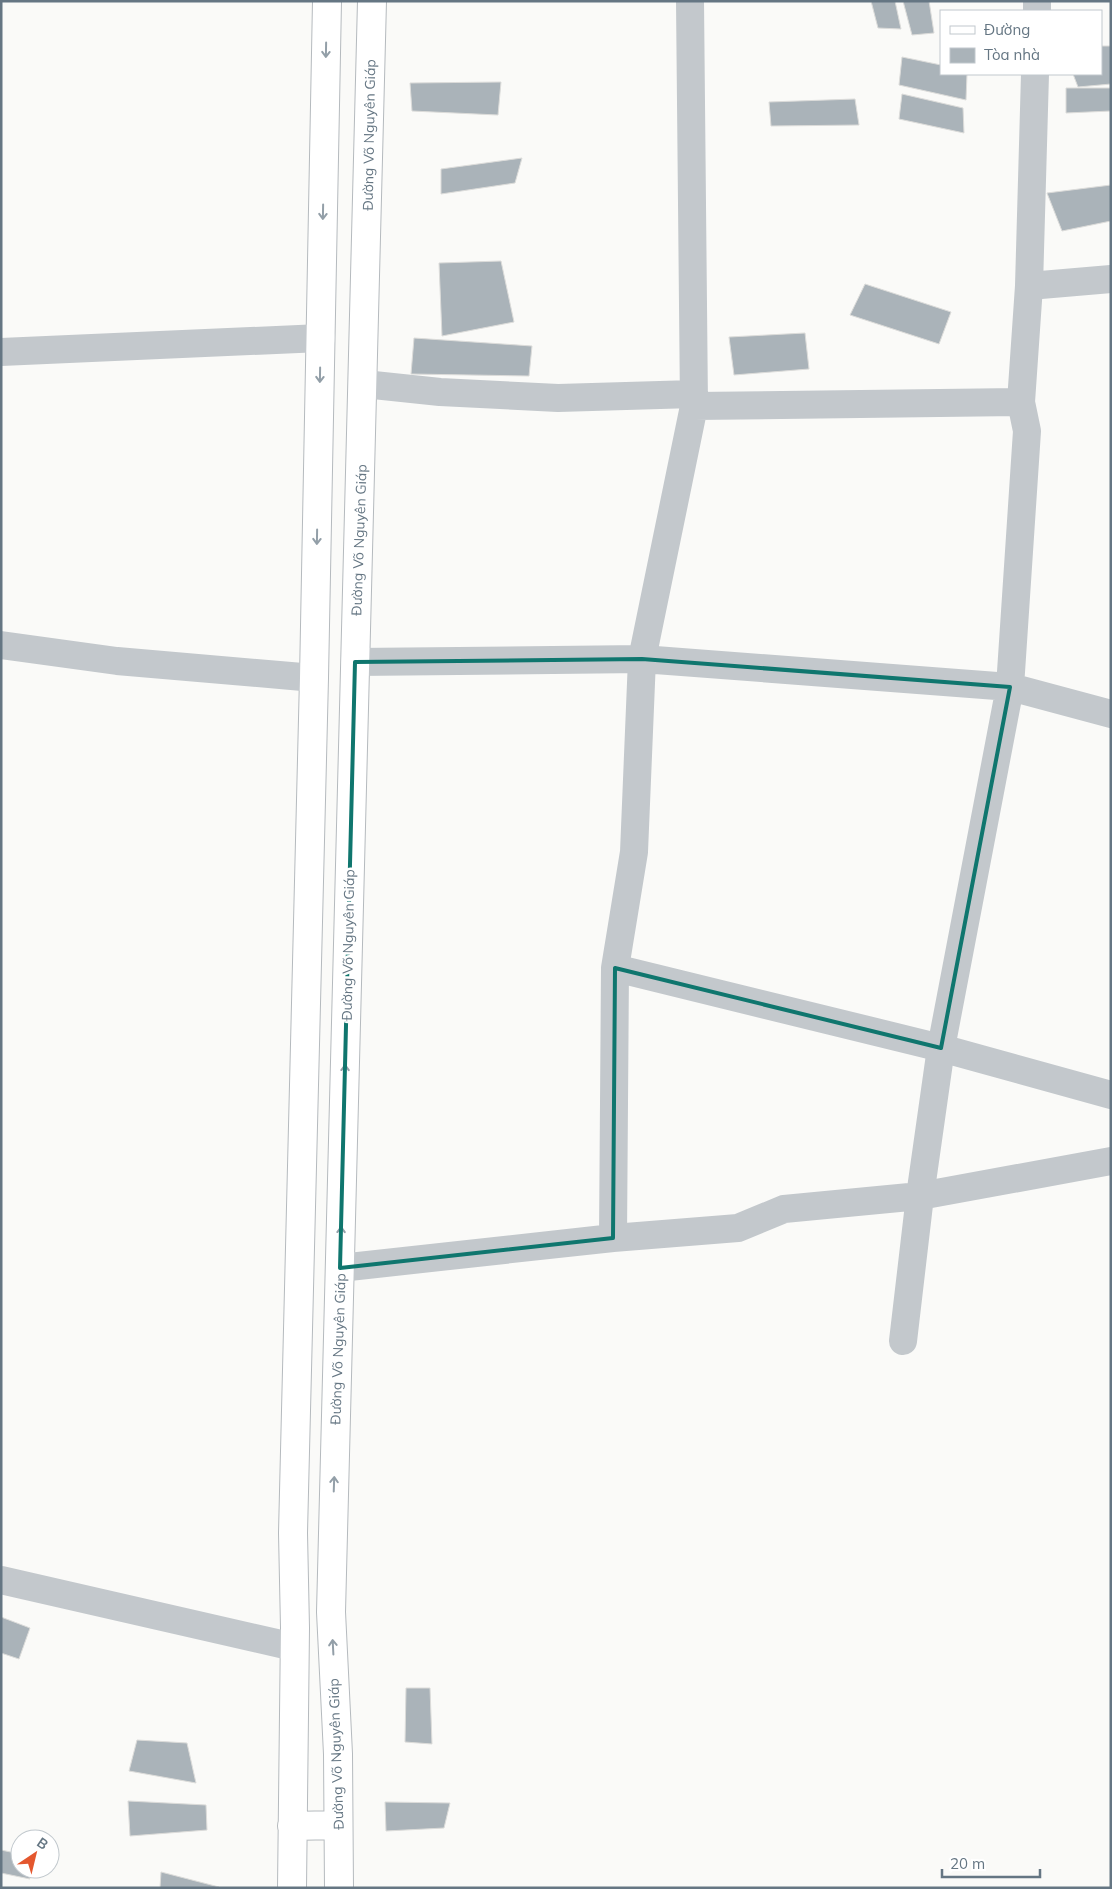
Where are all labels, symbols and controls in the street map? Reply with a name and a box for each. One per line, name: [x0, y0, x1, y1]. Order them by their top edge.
legend: [940, 10, 1102, 75]
text: Đường: [984, 20, 1030, 39]
one-way arrow: [322, 42, 331, 58]
text: Tòa nhà: [984, 45, 1040, 64]
street label: Đường Võ Nguyên Giáp: [359, 59, 379, 211]
one-way arrow: [318, 204, 328, 220]
one-way arrow: [315, 366, 325, 383]
street label: Đường Võ Nguyên Giáp: [347, 464, 371, 616]
one-way arrow: [312, 529, 322, 545]
street label: Đường Võ Nguyên Giáp: [338, 869, 358, 1021]
one-way arrow: [340, 1064, 350, 1080]
one-way arrow: [336, 1227, 346, 1243]
street label: Đường Võ Nguyên Giáp: [326, 1273, 350, 1425]
one-way arrow: [330, 1476, 339, 1492]
one-way arrow: [328, 1639, 337, 1655]
street label: Đường Võ Nguyên Giáp: [324, 1678, 348, 1830]
north arrow: [10, 1829, 60, 1879]
text: B: [33, 1833, 52, 1854]
scale bar: [942, 1846, 1040, 1878]
text: 20 m: [950, 1854, 985, 1873]

